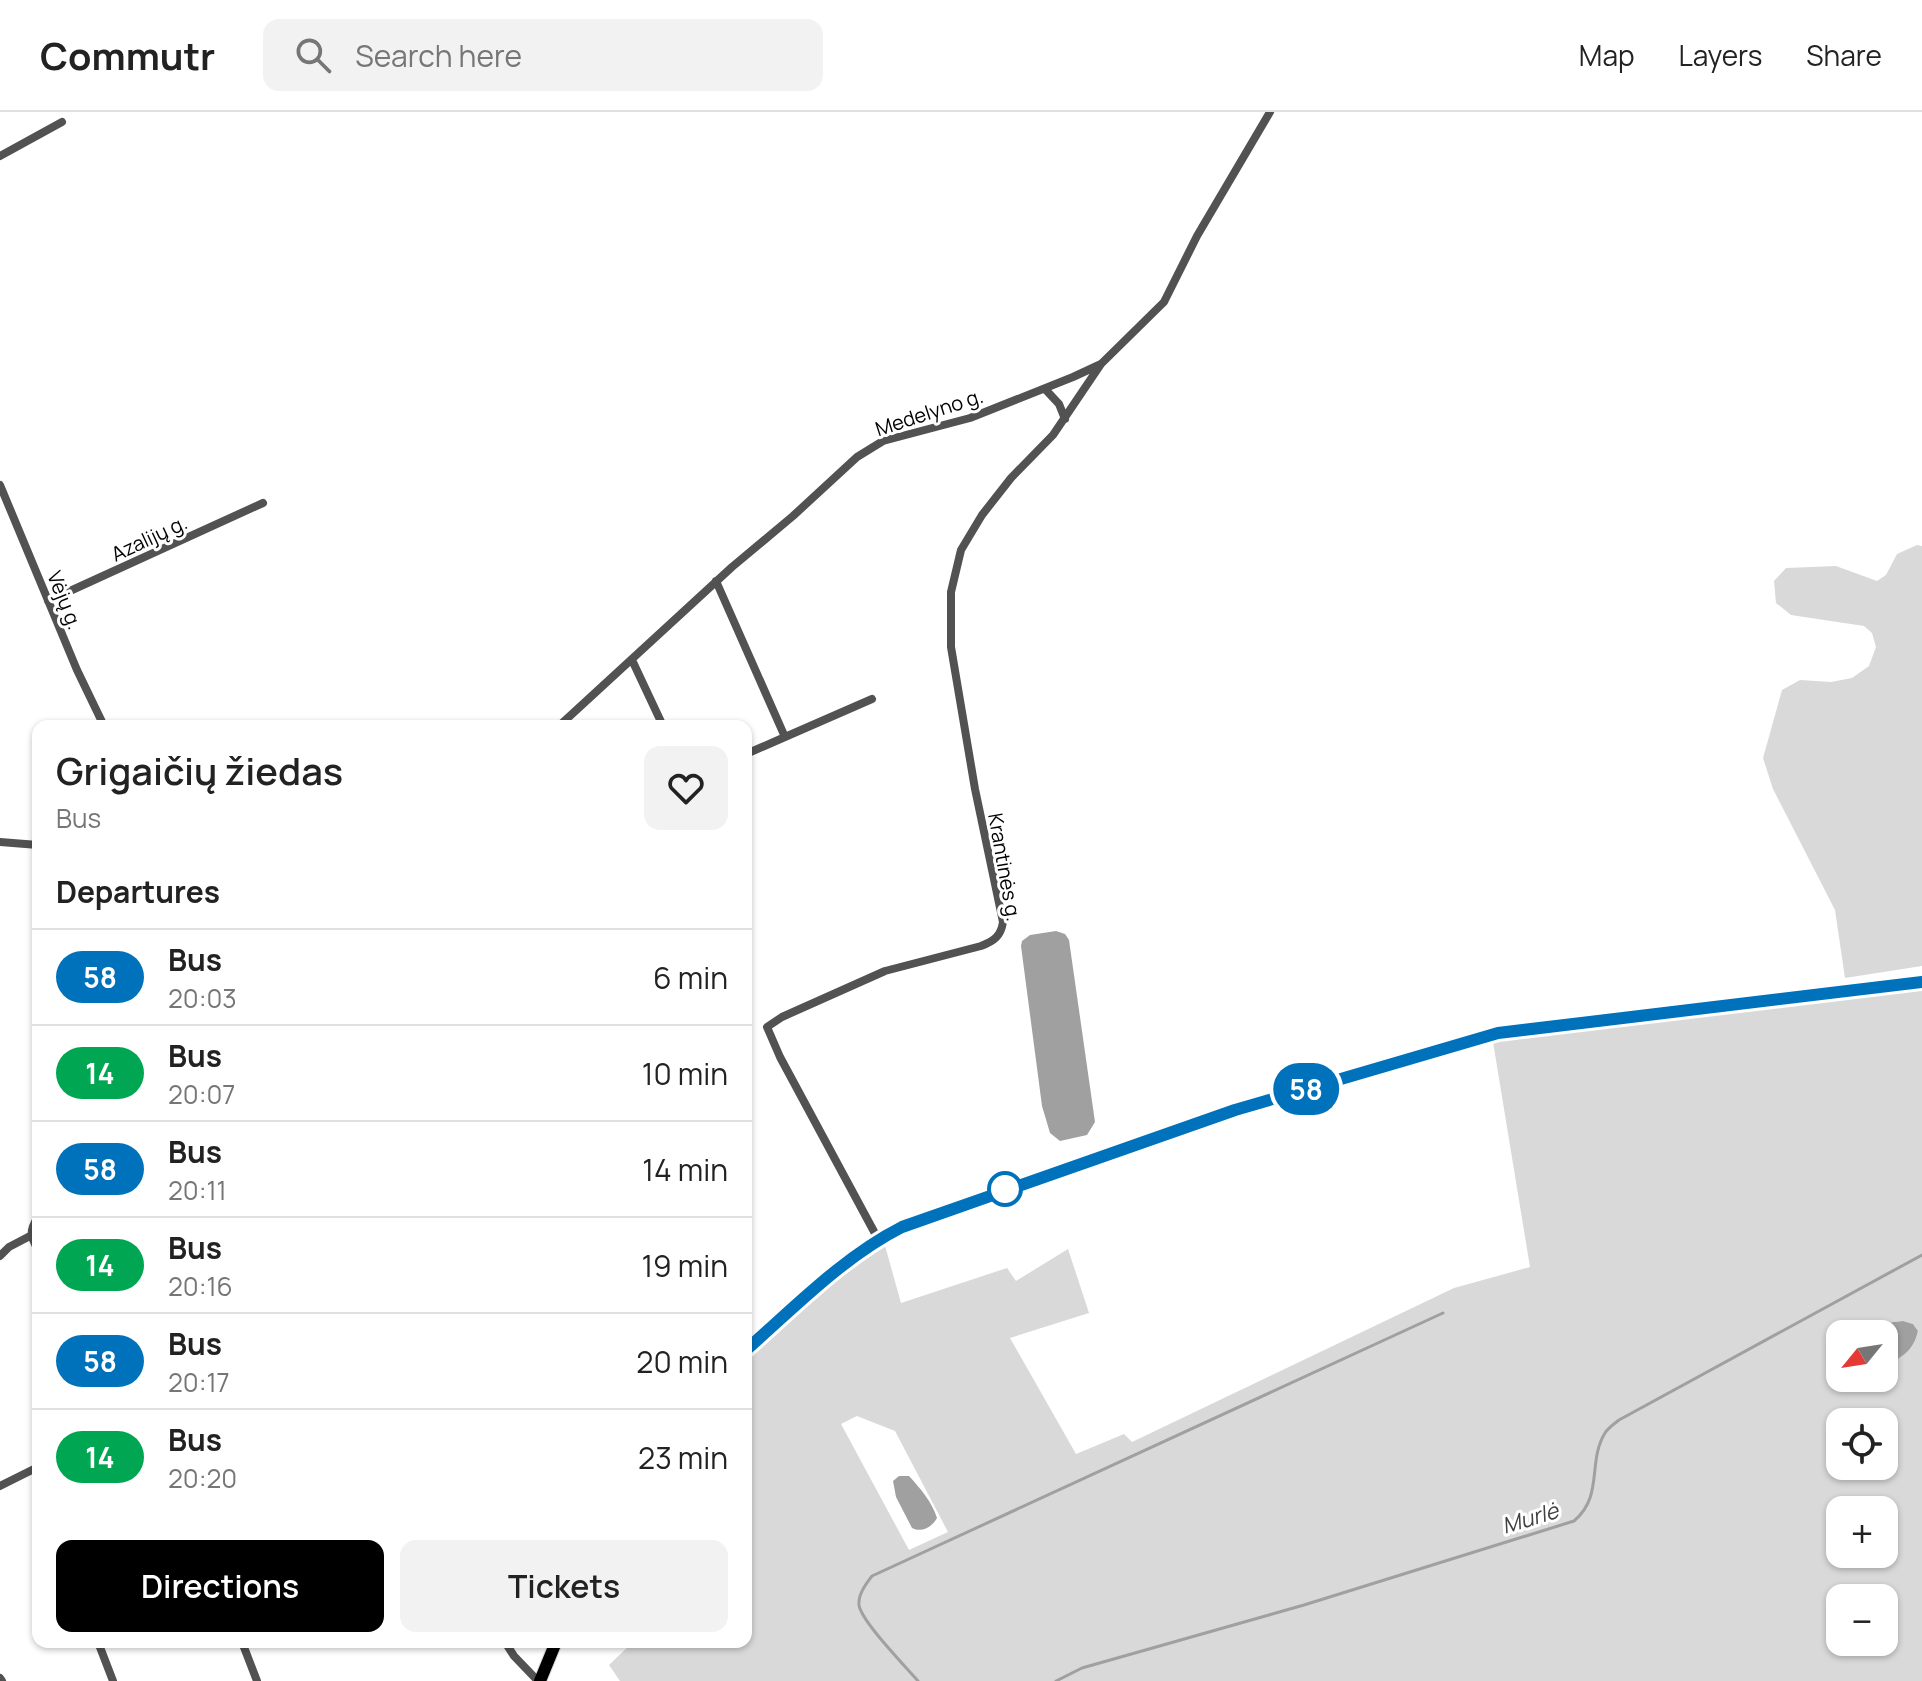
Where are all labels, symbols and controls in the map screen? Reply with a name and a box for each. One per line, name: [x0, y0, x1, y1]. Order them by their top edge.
search box: [263, 19, 823, 91]
text: Commutr: [40, 29, 215, 81]
icon: search: [291, 33, 335, 77]
text: Search here: [355, 35, 522, 76]
text: Map: [1579, 36, 1635, 74]
text: Layers: [1679, 36, 1762, 74]
text: Share: [1806, 36, 1882, 74]
street label: Medelyno g.: [872, 382, 986, 442]
street label: Azalijų g.: [107, 509, 191, 567]
street label: Vėjų g.: [41, 567, 89, 633]
text: Grigaičių žiedas: [56, 744, 343, 796]
button: heart: [644, 746, 728, 830]
text: Bus: [56, 800, 101, 836]
street label: Krantinės g.: [982, 811, 1028, 923]
text: Departures: [56, 871, 220, 912]
text: Bus: [168, 939, 222, 980]
text: 6 min: [653, 957, 728, 998]
text: 58: [83, 958, 117, 996]
text: 20:03: [168, 980, 237, 1016]
text: Bus: [168, 1035, 222, 1076]
text: 10 min: [642, 1053, 728, 1094]
text: 14: [85, 1054, 115, 1092]
line badge: 58: [1270, 1063, 1342, 1115]
text: 58: [1289, 1070, 1323, 1108]
text: 20:07: [168, 1076, 235, 1112]
text: Bus: [168, 1131, 222, 1172]
text: 14 min: [642, 1149, 728, 1190]
text: 58: [83, 1150, 117, 1188]
text: 20:11: [168, 1172, 227, 1208]
unlabelled marker: [988, 1172, 1022, 1206]
text: Bus: [168, 1227, 222, 1268]
text: 19 min: [641, 1245, 728, 1286]
text: 14: [85, 1246, 115, 1284]
text: 20:16: [168, 1268, 233, 1304]
north arrow: [1826, 1320, 1898, 1392]
map controls: [1826, 1320, 1898, 1656]
text: Bus: [168, 1323, 222, 1364]
text: 20 min: [636, 1341, 728, 1382]
text: 58: [83, 1342, 117, 1380]
text: 20:17: [168, 1364, 230, 1400]
button: locate: [1826, 1408, 1898, 1480]
text: Bus: [168, 1419, 222, 1460]
text: 23 min: [638, 1437, 728, 1478]
text: 14: [85, 1438, 115, 1476]
text: 20:20: [168, 1460, 237, 1496]
water label: Murlė: [1498, 1495, 1563, 1541]
button: +: [1826, 1496, 1898, 1568]
button: Directions: [56, 1540, 384, 1632]
button: Tickets: [400, 1540, 728, 1632]
button: −: [1826, 1584, 1898, 1656]

